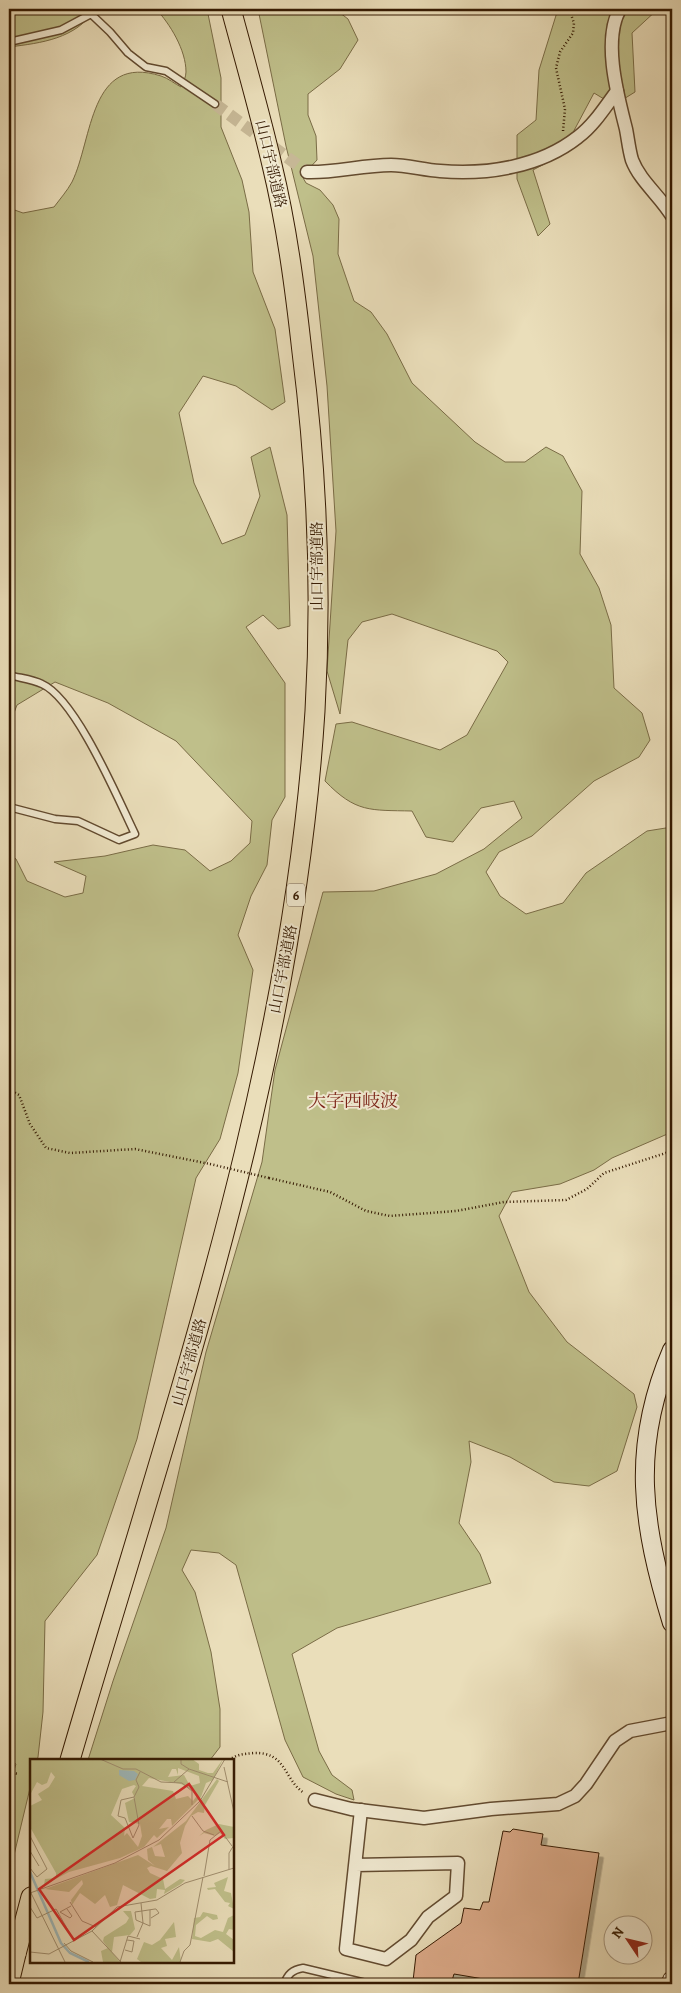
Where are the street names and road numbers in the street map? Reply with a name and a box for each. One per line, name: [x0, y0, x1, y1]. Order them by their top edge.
street label: 山口宇部道路: [251, 118, 291, 210]
street label: 山口宇部道路: [307, 521, 327, 611]
road number: 6: [287, 884, 305, 906]
street label: 山口宇部道路: [265, 923, 301, 1015]
street label: 山口宇部道路: [167, 1316, 211, 1408]

